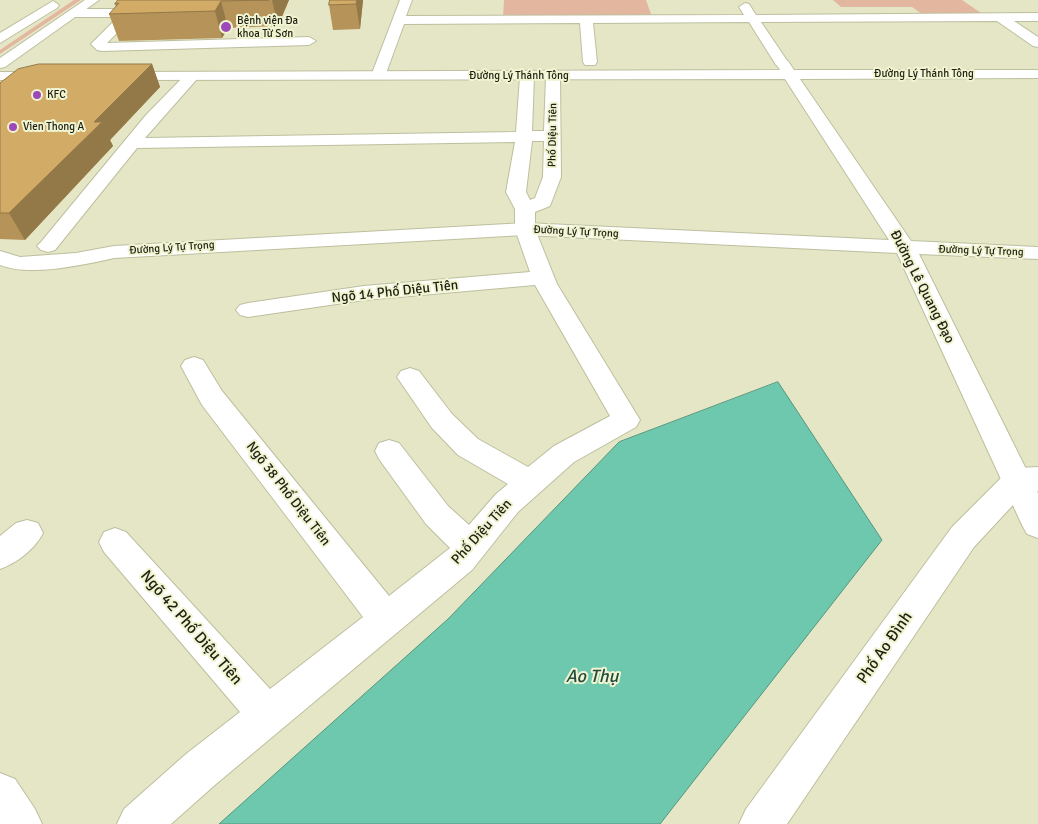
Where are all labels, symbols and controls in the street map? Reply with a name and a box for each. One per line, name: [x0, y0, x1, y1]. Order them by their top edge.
place label: Bệnh viện Đa khoa Từ Sơn: [237, 14, 298, 40]
marker: Bệnh viện Đa khoa Từ Sơn: [219, 20, 233, 34]
street label: Đường Lý Thánh Tông: [874, 67, 974, 81]
street label: Đường Lý Thánh Tông: [469, 69, 569, 83]
place label: KFC: [47, 88, 66, 102]
marker: KFC: [31, 89, 43, 101]
street label: Phố Diệu Tiên: [546, 103, 560, 167]
place label: Vien Thong A: [23, 120, 84, 134]
marker: Vien Thong A: [7, 121, 19, 133]
street label: Đường Lý Tự Trọng: [533, 223, 619, 241]
street label: Đường Lê Quang Đạo: [886, 228, 958, 346]
street label: Đường Lý Tự Trọng: [129, 238, 215, 258]
street label: Đường Lý Tự Trọng: [938, 243, 1024, 259]
street label: Ngõ 14 Phố Diệu Tiên: [331, 277, 459, 307]
street label: Ngõ 38 Phố Diệu Tiên: [242, 439, 334, 549]
street label: Phố Diệu Tiên: [448, 496, 516, 568]
street label: Ngõ 42 Phố Diệu Tiên: [136, 567, 246, 689]
street label: Phố Ao Đình: [853, 608, 917, 688]
water label: Ao Thụ: [566, 666, 618, 688]

